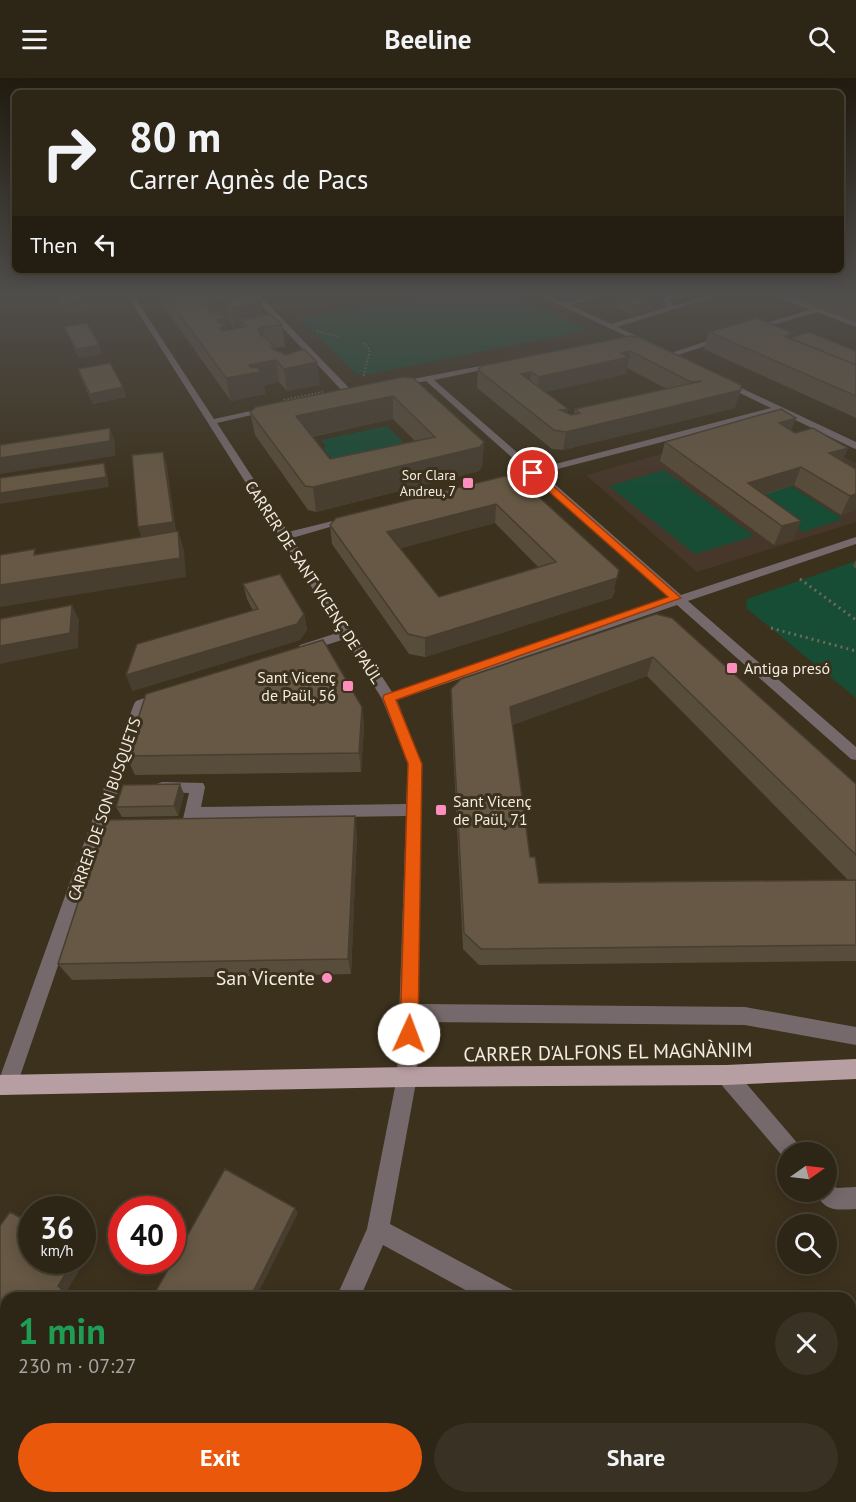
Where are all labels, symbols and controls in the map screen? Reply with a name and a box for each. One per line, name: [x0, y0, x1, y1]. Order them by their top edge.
text: Beeline: [385, 22, 471, 56]
icon: menu: [18, 23, 51, 56]
icon: search: [805, 23, 838, 56]
text: 80 m: [129, 109, 221, 164]
icon: right: [30, 114, 108, 192]
text: Carrer Agnès de Pacs: [129, 162, 369, 196]
icon: left: [89, 228, 122, 261]
text: Then: [30, 231, 77, 259]
pin: [507, 447, 558, 498]
icon: arrive: [516, 456, 549, 489]
place label: Sor Clara Andreu, 7: [400, 466, 456, 500]
marker: Sor Clara Andreu, 7: [461, 476, 475, 490]
street label: CARRER DE SANT VICENÇ DE PAÜL: [241, 477, 387, 687]
place label: Antiga presó: [744, 658, 830, 678]
marker: Antiga presó: [725, 661, 739, 675]
place label: Sant Vicenç de Paül, 56: [257, 667, 336, 705]
marker: Sant Vicenç de Paül, 56: [341, 679, 355, 693]
street label: CARRER DE SON BUSQUETS: [63, 715, 145, 903]
place label: Sant Vicenç de Paül, 71: [453, 791, 532, 829]
marker: Sant Vicenç de Paül, 71: [434, 803, 448, 817]
place label: San Vicente: [216, 965, 315, 991]
marker: San Vicente: [320, 971, 334, 985]
position arrow: [377, 1002, 441, 1066]
street label: CARRER D'ALFONS EL MAGNÀNIM: [463, 1036, 753, 1068]
north arrow: [777, 1142, 837, 1202]
map controls: [777, 1142, 837, 1274]
speed limit sign: 40: [108, 1196, 186, 1274]
text: 36: [40, 1208, 74, 1247]
button: search: [777, 1214, 837, 1274]
text: km/h: [41, 1241, 73, 1260]
text: 1 min: [18, 1307, 106, 1354]
button: close: [775, 1312, 838, 1375]
text: 230 m · 07:27: [18, 1353, 136, 1379]
button: Exit: [18, 1423, 422, 1492]
button: Share: [434, 1423, 838, 1492]

